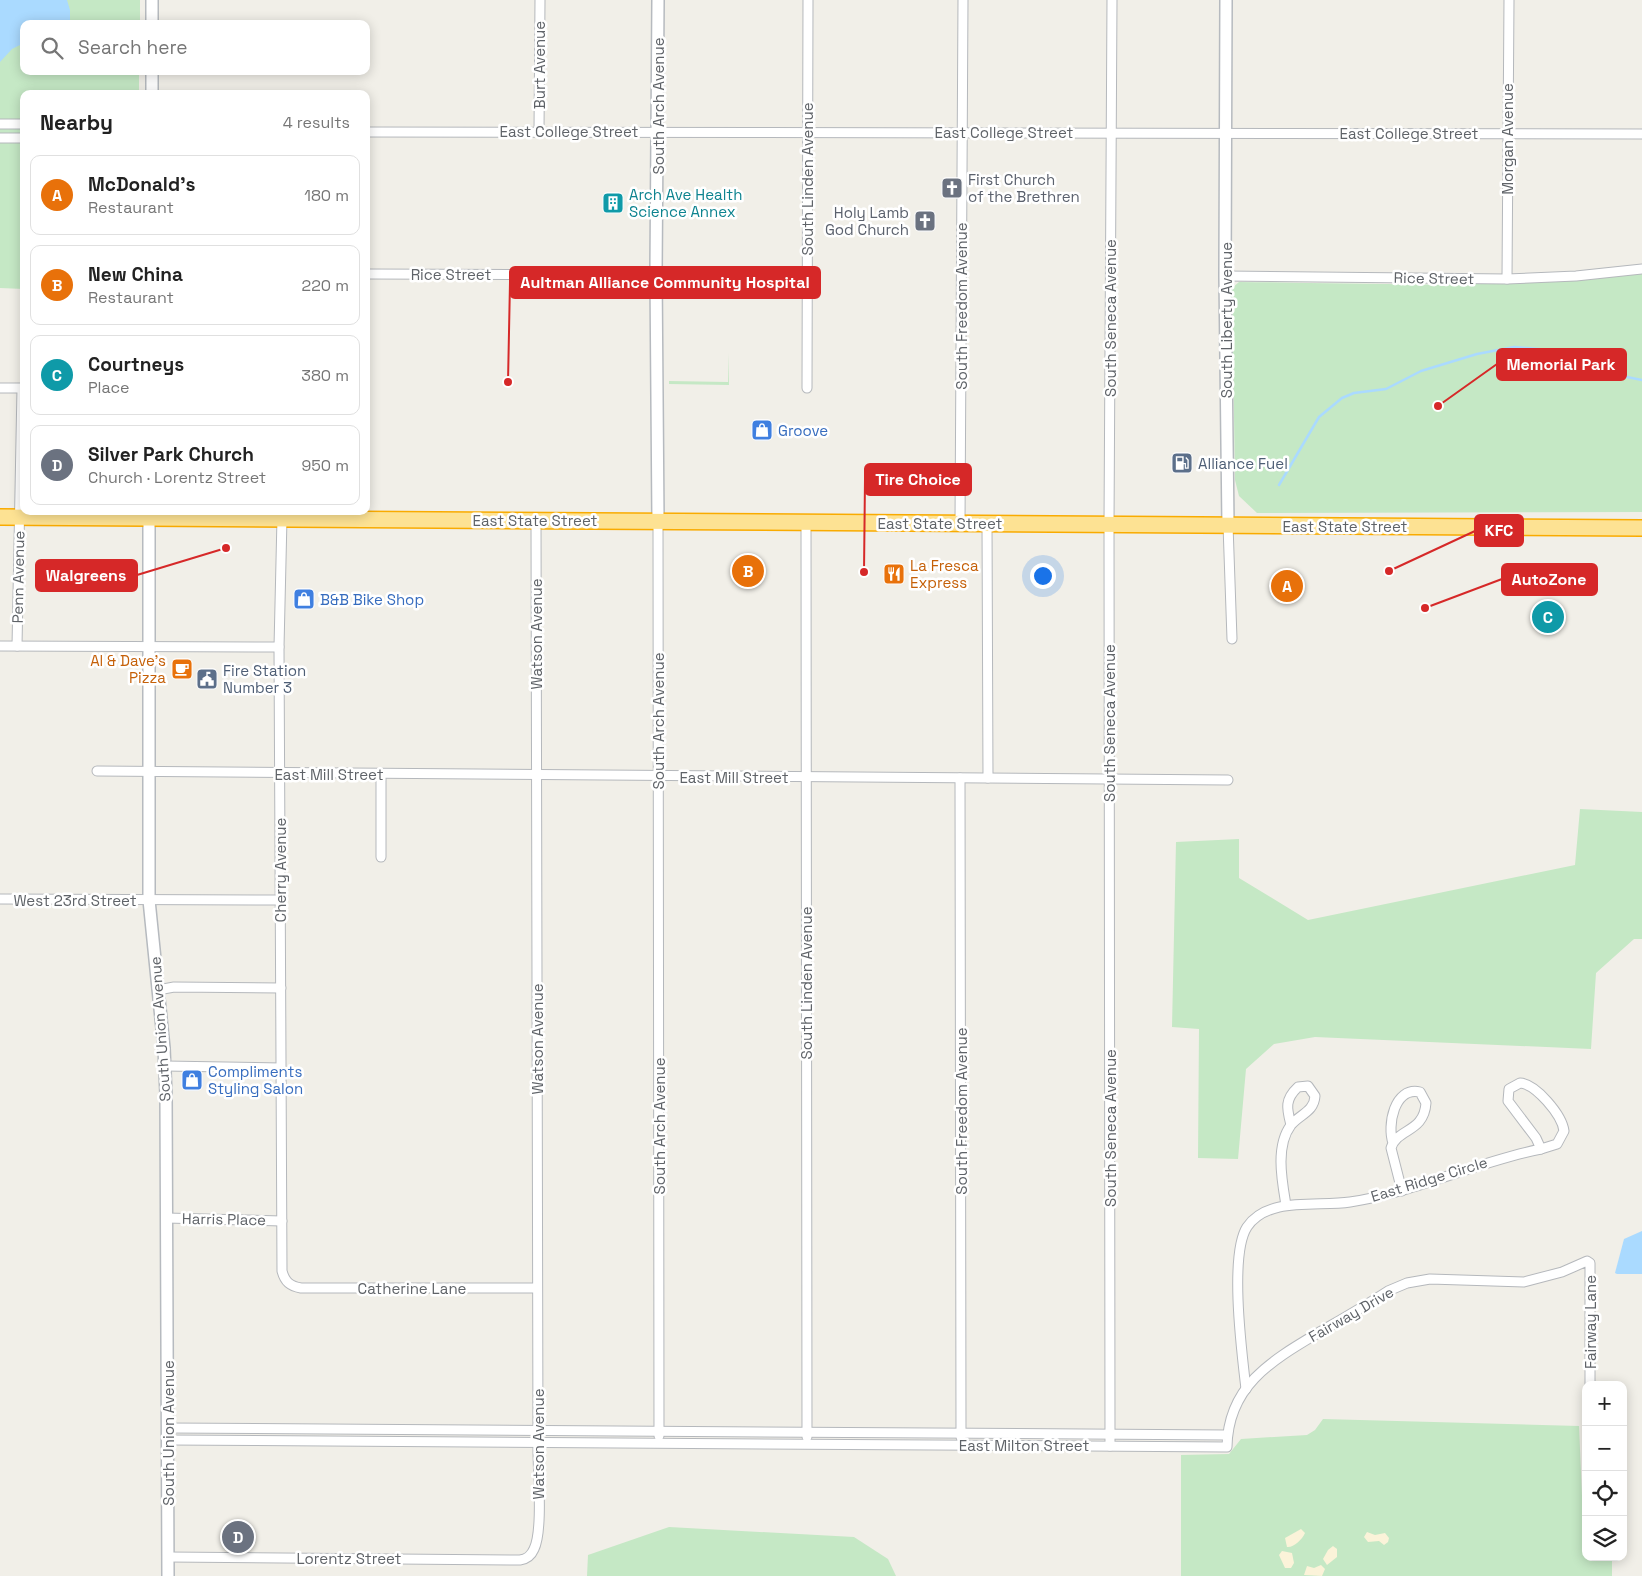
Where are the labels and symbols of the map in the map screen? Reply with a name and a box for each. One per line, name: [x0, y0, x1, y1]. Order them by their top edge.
street label: Burt Avenue: [530, 21, 549, 109]
street label: South Arch Avenue: [649, 37, 668, 175]
street label: Morgan Avenue: [1498, 83, 1517, 195]
street label: South Linden Avenue: [798, 102, 817, 256]
street label: East College Street: [500, 122, 639, 141]
street label: East College Street: [935, 123, 1074, 142]
street label: East College Street: [1340, 124, 1479, 143]
place label: First Church of the Brethren: [968, 170, 1080, 206]
church icon: First Church of the Brethren: [940, 176, 964, 200]
place label: Arch Ave Health Science Annex: [629, 185, 742, 221]
building icon: Arch Ave Health Science Annex: [601, 191, 625, 215]
place label: Holy Lamb God Church: [825, 203, 909, 239]
church icon: Holy Lamb God Church: [913, 209, 937, 233]
street label: South Freedom Avenue: [952, 222, 971, 390]
street label: South Seneca Avenue: [1101, 239, 1120, 397]
street label: South Liberty Avenue: [1217, 242, 1236, 398]
street label: Rice Street: [411, 265, 491, 284]
callout: Aultman Alliance Community Hospital: [510, 267, 820, 298]
street label: Rice Street: [1393, 268, 1475, 288]
text: Aultman Alliance Community Hospital: [520, 272, 810, 293]
callout: Memorial Park: [1497, 349, 1626, 380]
text: Memorial Park: [1506, 354, 1616, 375]
shop icon: Groove: [750, 418, 774, 442]
place label: Groove: [778, 421, 828, 440]
fuel station icon: Alliance Fuel: [1170, 451, 1194, 475]
place label: Alliance Fuel: [1198, 454, 1288, 473]
callout: Tire Choice: [865, 464, 971, 495]
text: Tire Choice: [875, 469, 961, 490]
street label: East State Street: [473, 511, 598, 530]
street label: East State Street: [878, 514, 1003, 533]
callout: KFC: [1475, 515, 1523, 546]
street label: East State Street: [1283, 517, 1408, 536]
text: KFC: [1485, 520, 1513, 541]
street label: Penn Avenue: [8, 530, 28, 624]
pin: B: [732, 552, 764, 590]
place label: La Fresca Express: [910, 556, 979, 592]
callout: Walgreens: [36, 560, 137, 591]
restaurant icon: La Fresca Express: [882, 562, 906, 586]
your location: [1030, 563, 1056, 589]
callout: AutoZone: [1502, 564, 1597, 595]
text: Walgreens: [46, 565, 126, 586]
pin: A: [1271, 567, 1303, 605]
text: AutoZone: [1512, 569, 1586, 590]
street label: Watson Avenue: [527, 578, 546, 690]
shop icon: B&B Bike Shop: [292, 587, 316, 611]
place label: B&B Bike Shop: [320, 590, 424, 609]
pin: C: [1532, 598, 1564, 636]
street label: South Seneca Avenue: [1100, 644, 1119, 802]
place label: Al & Dave's Pizza: [90, 651, 166, 687]
street label: South Arch Avenue: [649, 652, 668, 790]
cafe icon: Al & Dave's Pizza: [170, 657, 194, 681]
place label: Fire Station Number 3: [223, 661, 306, 697]
public building icon: Fire Station Number 3: [195, 667, 219, 691]
street label: East Mill Street: [274, 765, 384, 784]
street label: East Mill Street: [679, 768, 789, 787]
street label: Cherry Avenue: [271, 817, 290, 922]
street label: West 23rd Street: [13, 891, 137, 910]
street label: South Linden Avenue: [797, 906, 816, 1060]
street label: South Union Avenue: [145, 956, 175, 1102]
street label: Watson Avenue: [528, 983, 547, 1095]
street label: South Freedom Avenue: [952, 1027, 971, 1195]
street label: South Seneca Avenue: [1101, 1049, 1120, 1207]
street label: South Arch Avenue: [650, 1057, 669, 1195]
place label: Compliments Styling Salon: [208, 1062, 303, 1098]
shop icon: Compliments Styling Salon: [180, 1068, 204, 1092]
street label: East Ridge Circle: [1368, 1152, 1490, 1206]
street label: Harris Place: [182, 1209, 266, 1229]
street label: Fairway Lane: [1581, 1275, 1600, 1369]
street label: Catherine Lane: [358, 1279, 467, 1298]
street label: Fairway Drive: [1305, 1282, 1397, 1346]
street label: South Union Avenue: [159, 1360, 178, 1506]
street label: Watson Avenue: [529, 1388, 548, 1500]
street label: East Milton Street: [959, 1436, 1089, 1455]
pin: D: [222, 1518, 254, 1556]
street label: Lorentz Street: [296, 1549, 402, 1568]

